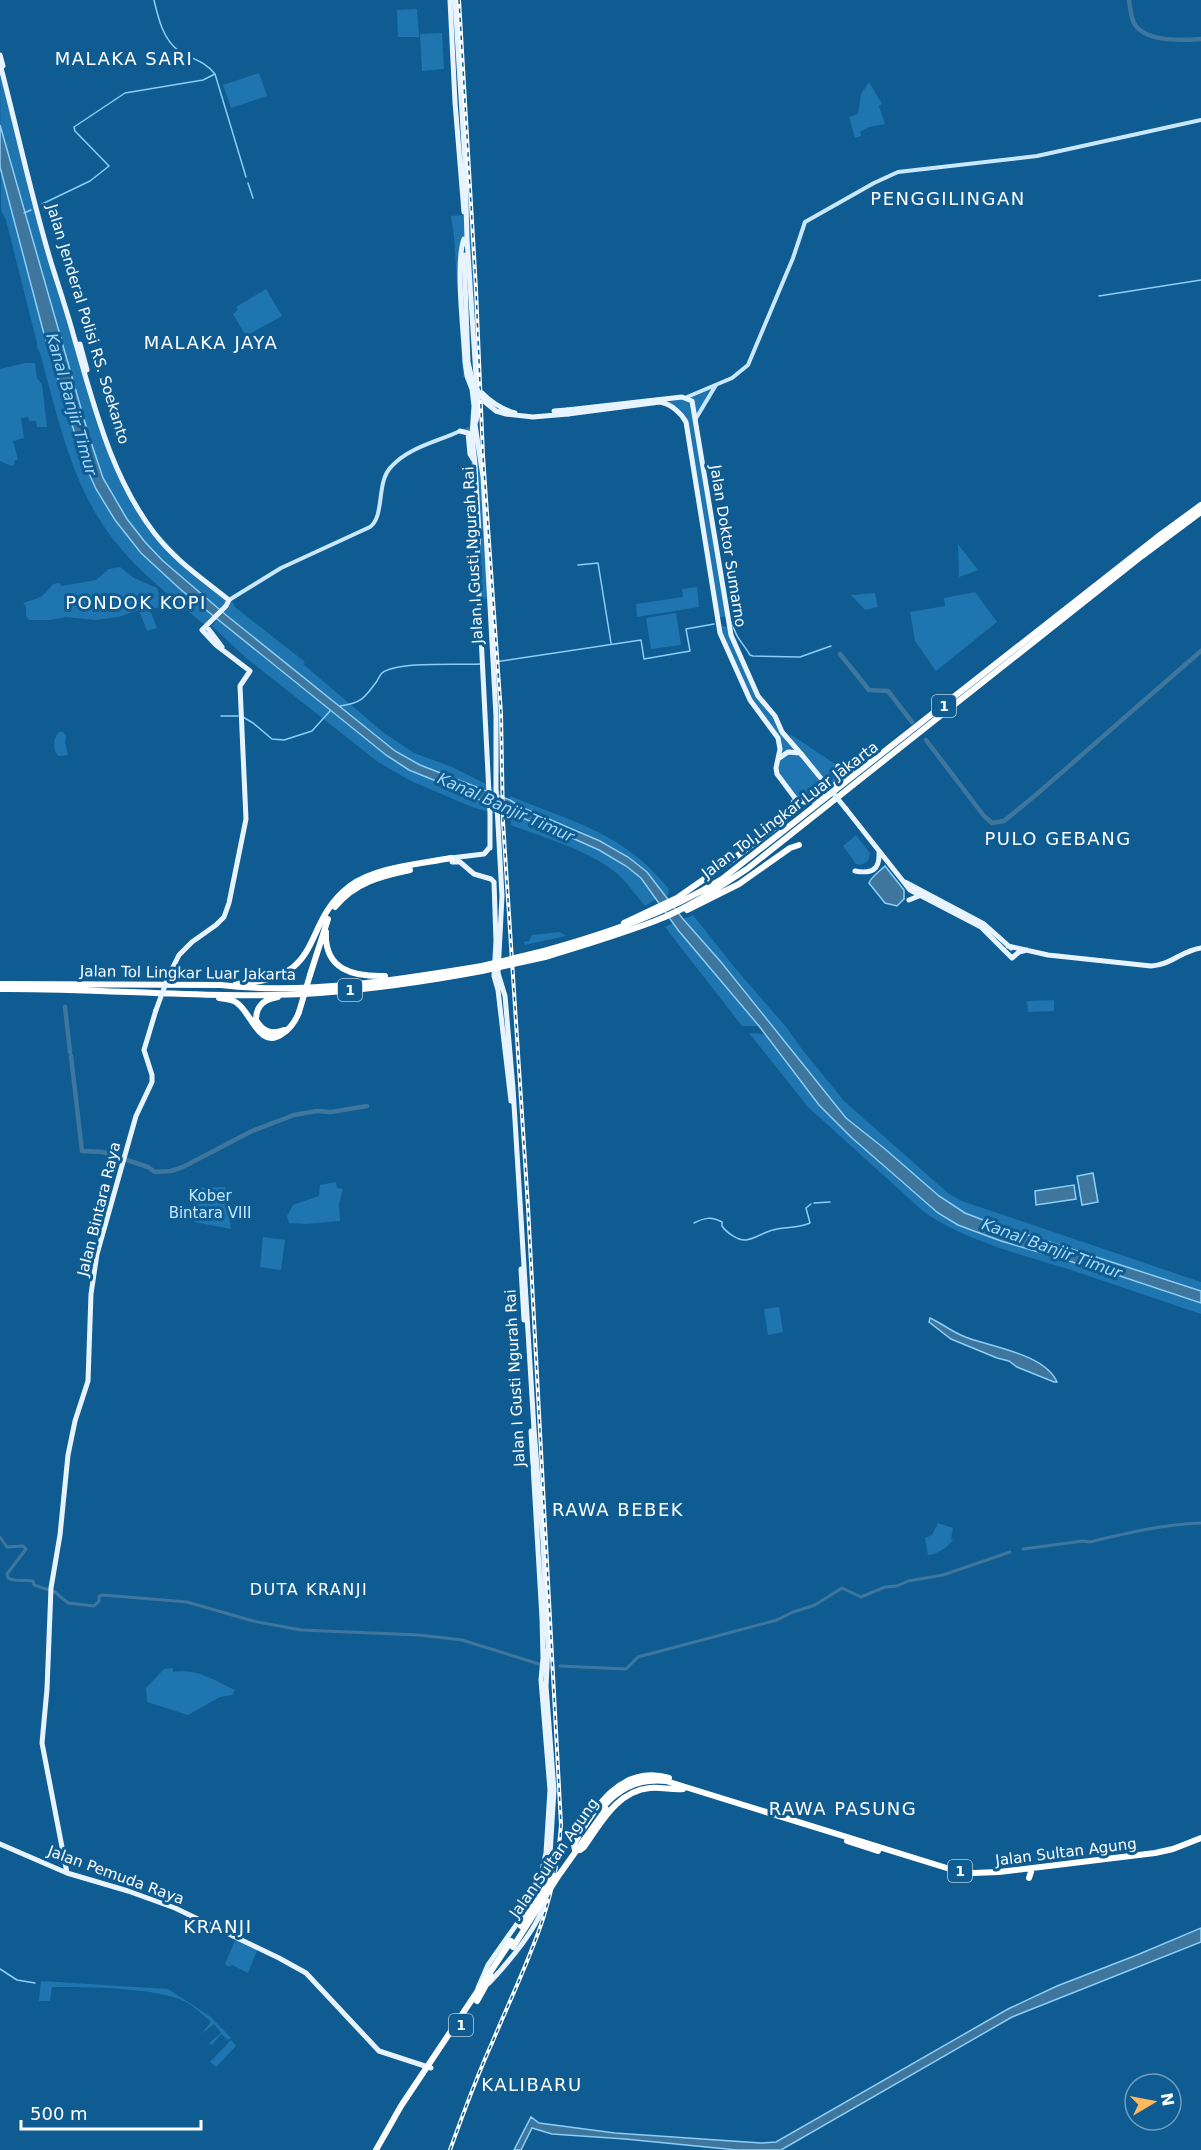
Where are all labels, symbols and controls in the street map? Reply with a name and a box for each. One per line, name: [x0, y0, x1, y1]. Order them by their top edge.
district label: MALAKA SARI: [55, 48, 193, 69]
district label: PENGGILINGAN: [870, 188, 1026, 209]
street label: Jalan Jenderal Polisi RS. Soekanto: [43, 201, 133, 446]
water label: Kanal Banjir Timur: [42, 331, 101, 479]
district label: MALAKA JAYA: [144, 332, 278, 353]
street label: Jalan Doktor Sumarno: [706, 463, 750, 628]
street label: Jalan I Gusti Ngurah Rai: [459, 466, 487, 645]
district label: PONDOK KOPI: [65, 592, 207, 613]
road number: 1: [932, 695, 956, 717]
street label: Jalan Tol Lingkar Luar Jakarta: [697, 738, 882, 883]
water label: Kanal Banjir Timur: [435, 769, 578, 847]
district label: PULO GEBANG: [984, 828, 1132, 849]
street label: Jalan Tol Lingkar Luar Jakarta: [79, 962, 296, 984]
road number: 1: [338, 979, 362, 1001]
street label: Jalan Bintara Raya: [73, 1140, 124, 1279]
park label: Kober Bintara VIII: [169, 1187, 251, 1222]
water label: Kanal Banjir Timur: [979, 1214, 1126, 1283]
street label: Jalan I Gusti Ngurah Rai: [501, 1289, 529, 1468]
district label: RAWA BEBEK: [552, 1499, 684, 1520]
district label: DUTA KRANJI: [250, 1580, 368, 1599]
street label: Jalan Sultan Agung: [505, 1795, 602, 1922]
district label: RAWA PASUNG: [769, 1798, 917, 1819]
street label: Jalan Sultan Agung: [993, 1834, 1138, 1870]
street label: Jalan Pemuda Raya: [44, 1842, 187, 1908]
road number: 1: [948, 1860, 972, 1882]
district label: KRANJI: [184, 1916, 252, 1937]
road number: 1: [449, 2014, 473, 2036]
north arrow: [1123, 2072, 1183, 2132]
district label: KALIBARU: [481, 2074, 583, 2095]
text: N: [1157, 2091, 1178, 2108]
scale bar: [21, 2093, 201, 2131]
text: 500 m: [30, 2103, 88, 2124]

